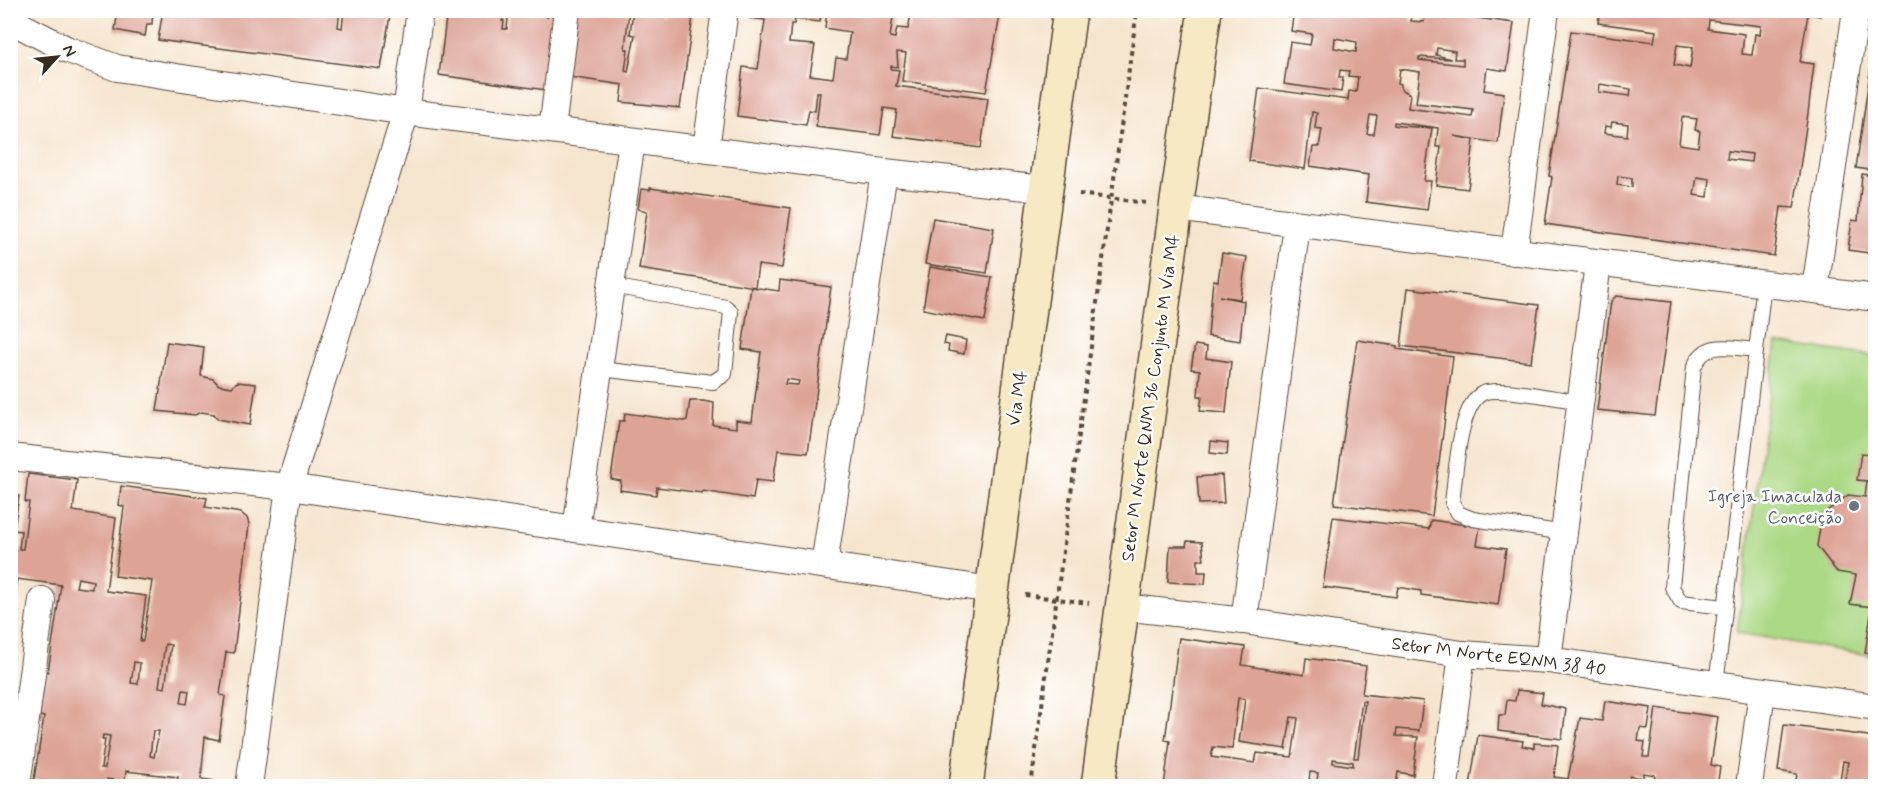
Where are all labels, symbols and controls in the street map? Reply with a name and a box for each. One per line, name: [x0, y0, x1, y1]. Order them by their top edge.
north arrow: [27, 27, 87, 87]
text: N: [57, 41, 81, 60]
street label: Setor M Norte QNM 36 Conjunto M Via M4: [1116, 233, 1186, 563]
street label: Via M4: [1002, 369, 1034, 427]
place label: Igreja Imaculada Conceição: [1708, 485, 1842, 530]
marker: Igreja Imaculada Conceição: [1847, 499, 1861, 513]
street label: Setor M Norte EQNM 38 40: [1390, 632, 1608, 682]

